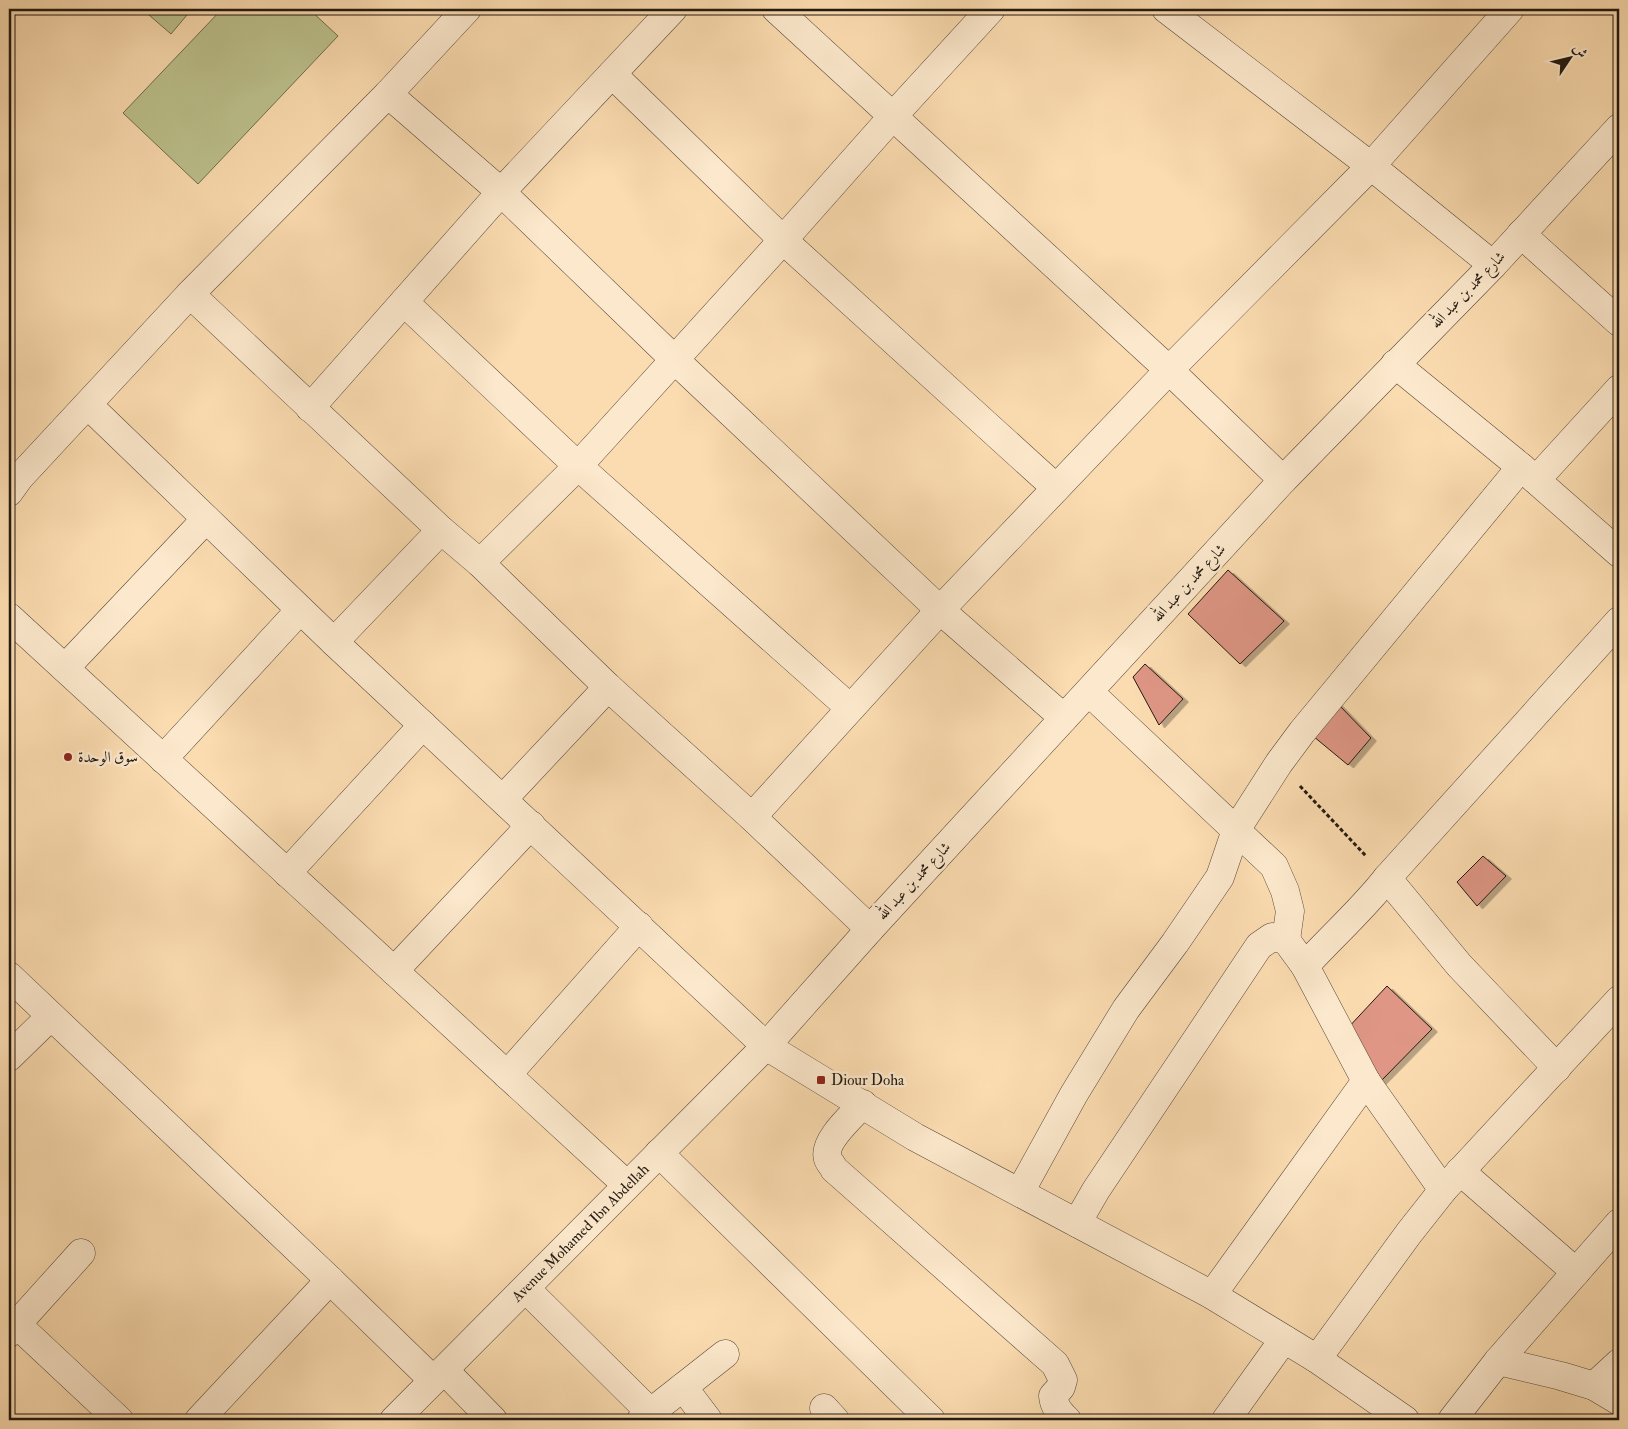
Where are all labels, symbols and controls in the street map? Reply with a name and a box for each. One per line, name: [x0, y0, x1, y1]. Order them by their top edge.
north arrow: [1546, 32, 1596, 82]
text: ش: [1569, 40, 1591, 61]
street label: شارع محمد بن عبد الله: [1424, 245, 1512, 335]
street label: شارع محمد بن عبد الله: [1146, 538, 1232, 628]
place label: سوق الوحدة: [78, 748, 138, 767]
marker: سوق الوحدة: [62, 751, 74, 763]
street label: شارع محمد بن عبد الله: [871, 836, 957, 926]
place label: Diour Doha: [831, 1071, 905, 1090]
marker: Diour Doha: [815, 1074, 827, 1086]
street label: Avenue Mohamed Ibn Abdellah: [507, 1160, 653, 1307]

